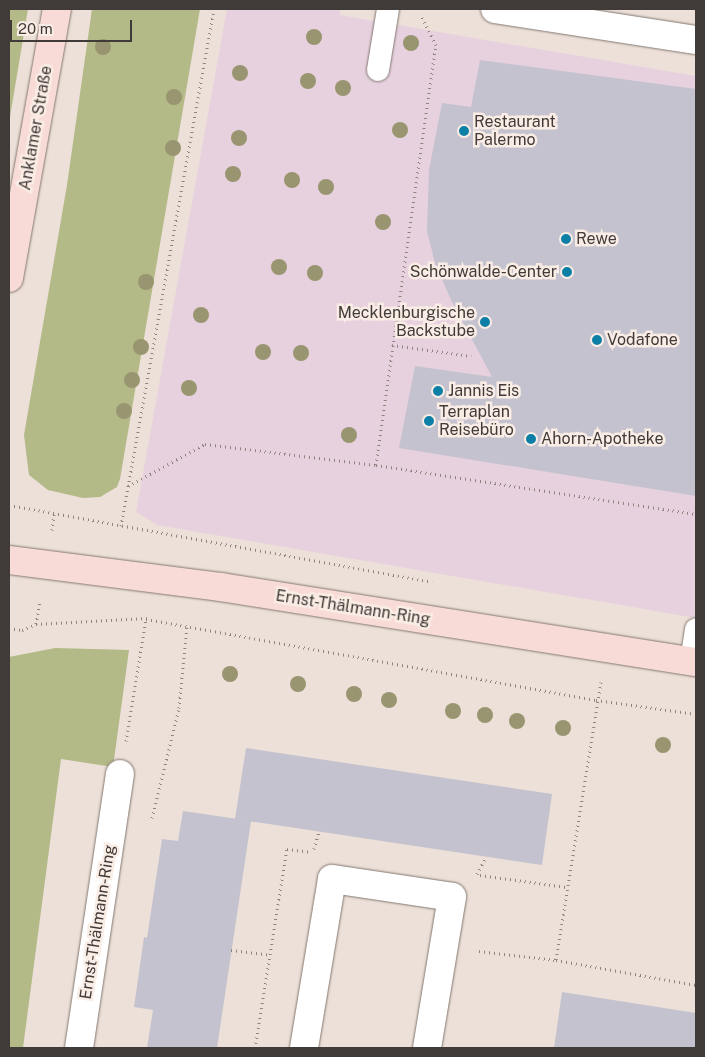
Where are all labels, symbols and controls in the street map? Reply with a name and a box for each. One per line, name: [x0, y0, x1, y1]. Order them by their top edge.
scale bar: [12, 10, 135, 42]
text: 20 m: [18, 20, 53, 37]
street label: Anklamer Straße: [16, 64, 56, 192]
place label: Restaurant Palermo: [474, 112, 556, 150]
marker: Restaurant Palermo: [458, 125, 470, 137]
place label: Rewe: [576, 229, 617, 249]
marker: Rewe: [560, 233, 572, 245]
place label: Schönwalde-Center: [410, 262, 557, 282]
marker: Schönwalde-Center: [561, 266, 573, 278]
place label: Mecklenburgische Backstube: [338, 303, 475, 341]
marker: Mecklenburgische Backstube: [479, 316, 491, 328]
place label: Vodafone: [607, 330, 678, 350]
marker: Vodafone: [591, 334, 603, 346]
place label: Jannis Eis: [448, 381, 519, 401]
marker: Jannis Eis: [432, 385, 444, 397]
place label: Terraplan Reisebüro: [439, 402, 514, 440]
marker: Terraplan Reisebüro: [423, 415, 435, 427]
place label: Ahorn-Apotheke: [541, 429, 664, 449]
marker: Ahorn-Apotheke: [525, 433, 537, 445]
street label: Ernst-Thälmann-Ring: [274, 586, 432, 630]
street label: Ernst-Thälmann-Ring: [76, 843, 120, 1001]

